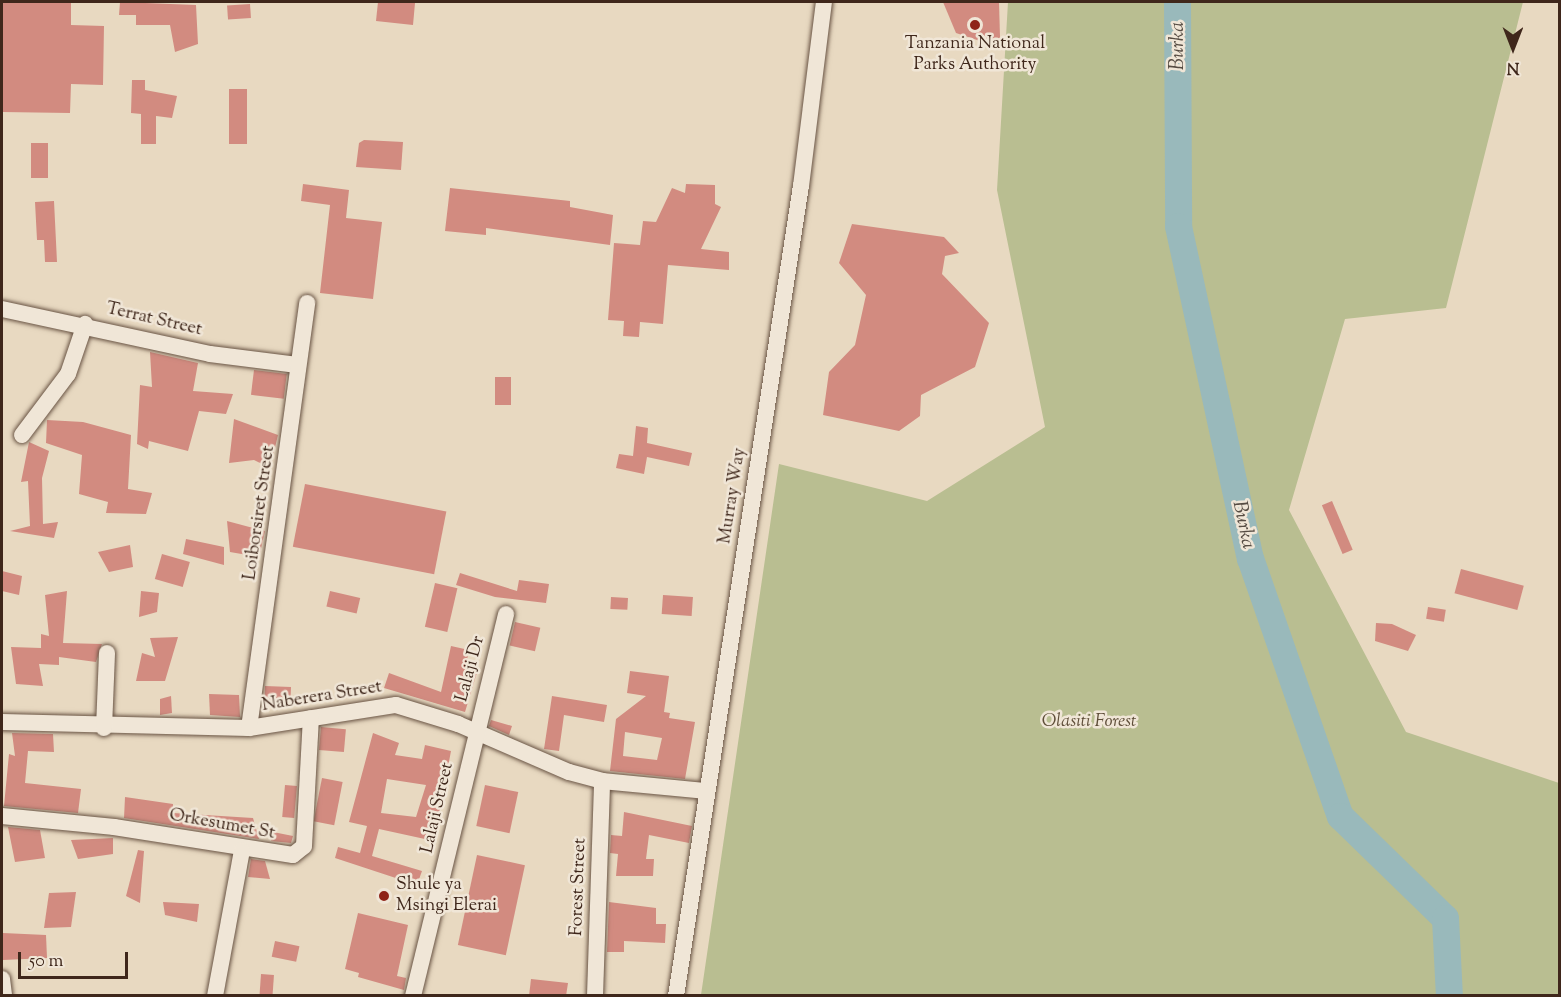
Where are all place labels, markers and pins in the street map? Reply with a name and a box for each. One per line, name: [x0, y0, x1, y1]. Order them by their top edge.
marker: Tanzania National Parks Authority: [968, 18, 982, 32]
place label: Tanzania National Parks Authority: [905, 34, 1045, 76]
place label: Shule ya Msingi Elerai: [396, 875, 497, 918]
marker: Shule ya Msingi Elerai: [377, 889, 391, 903]

